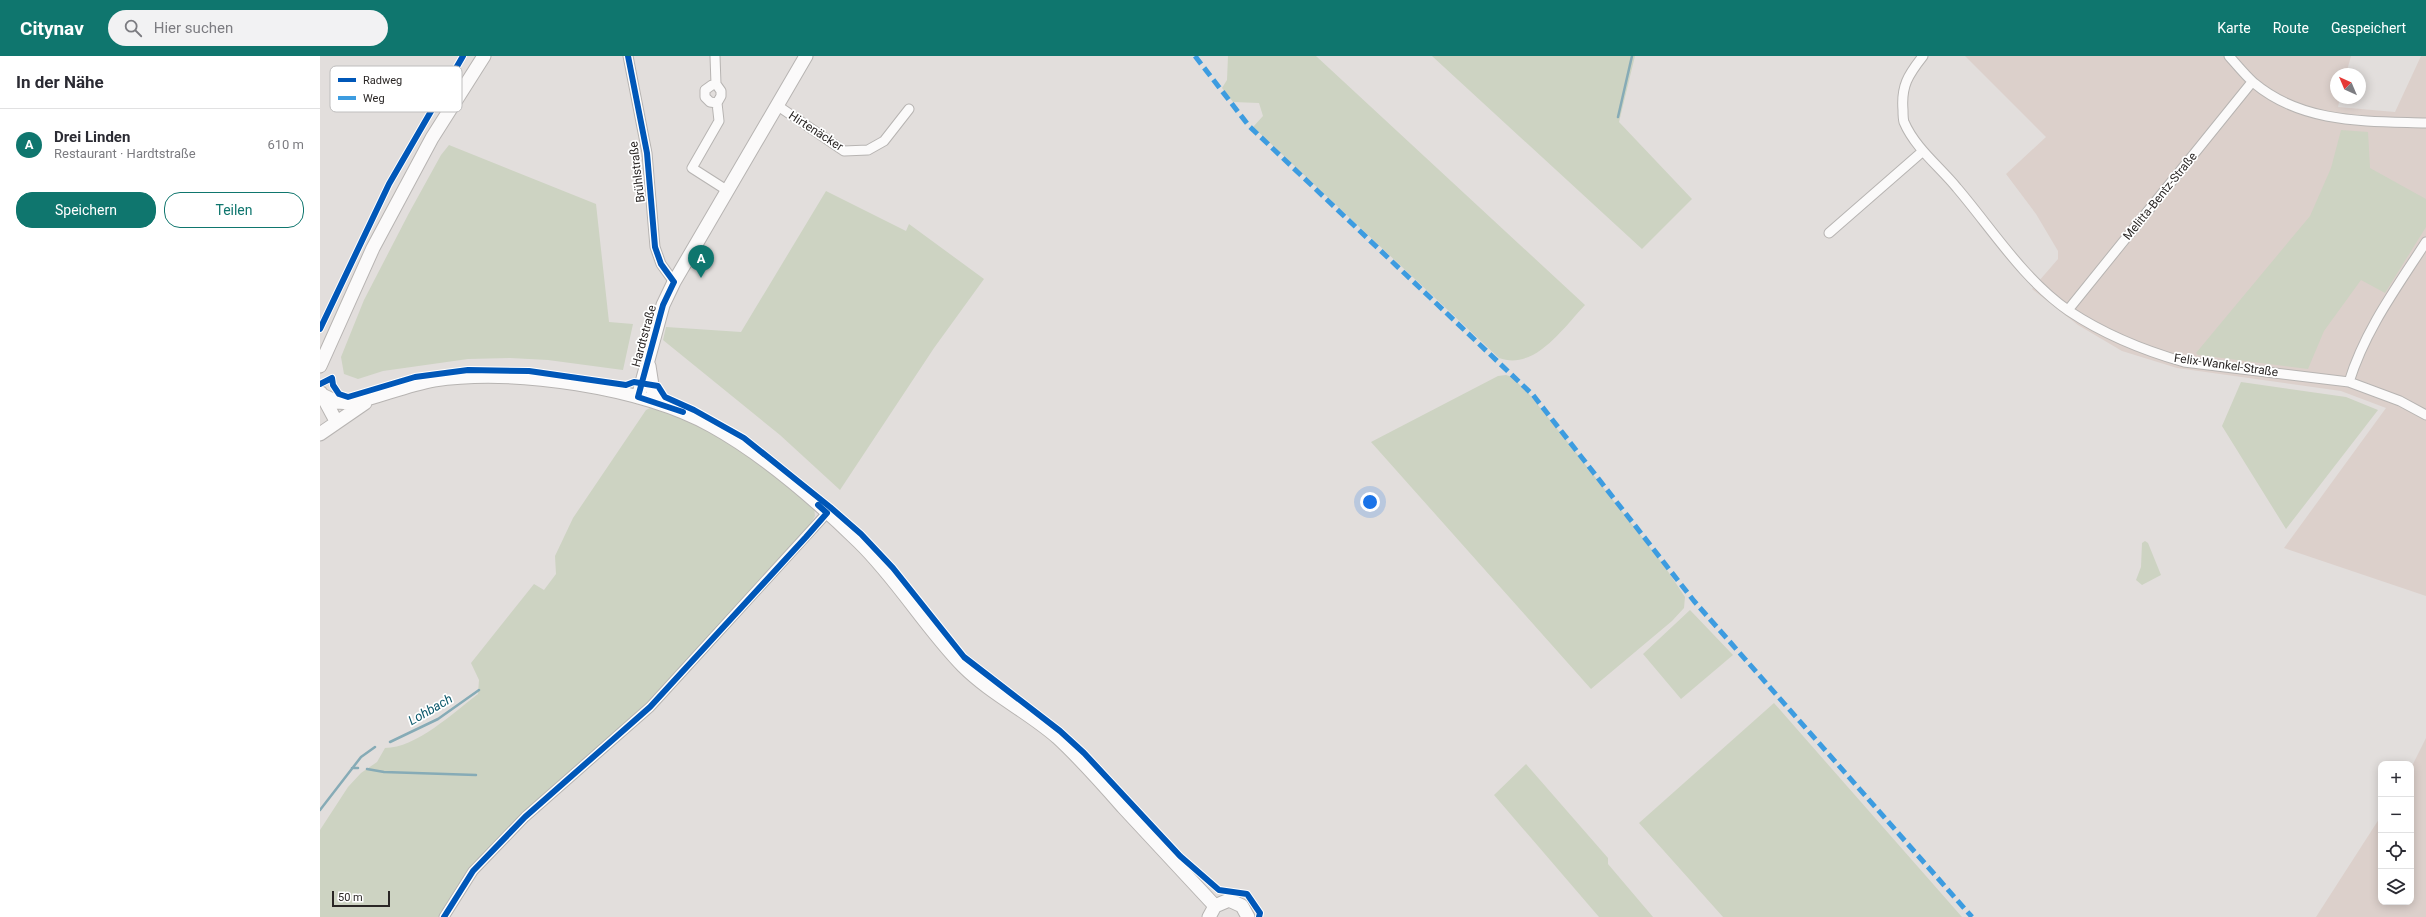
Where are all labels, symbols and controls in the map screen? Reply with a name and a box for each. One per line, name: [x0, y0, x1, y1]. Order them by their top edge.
search box: [108, 10, 388, 46]
text: Citynav: [20, 17, 84, 40]
icon: search: [122, 17, 144, 39]
text: Hier suchen: [154, 19, 233, 37]
text: Karte: [2217, 20, 2251, 36]
text: Route: [2273, 20, 2309, 36]
text: Gespeichert: [2331, 20, 2406, 36]
legend: [330, 66, 462, 112]
north arrow: [2330, 68, 2366, 104]
text: In der Nähe: [16, 72, 104, 92]
text: Radweg: [363, 74, 402, 87]
text: Weg: [363, 92, 385, 105]
street label: Hirtenäcker: [786, 108, 846, 154]
text: Drei Linden: [54, 128, 130, 146]
text: A: [25, 137, 33, 152]
text: 610 m: [267, 137, 304, 152]
street label: Brühlstraße: [626, 141, 648, 203]
text: Restaurant · Hardtstraße: [54, 146, 196, 161]
street label: Melitta-Bentz-Straße: [2120, 149, 2200, 243]
button: Speichern: [16, 192, 156, 228]
button: Teilen: [164, 192, 304, 228]
pin: A: [688, 245, 714, 278]
street label: Hardtstraße: [629, 303, 659, 369]
street label: Felix-Wankel-Straße: [2173, 351, 2279, 379]
your location: [1360, 492, 1380, 512]
water label: Lohbach: [406, 691, 455, 728]
map controls: [2378, 761, 2414, 905]
button: +: [2378, 761, 2414, 797]
button: −: [2378, 797, 2414, 833]
button: locate: [2378, 833, 2414, 869]
button: layers: [2378, 869, 2414, 905]
scale bar: [332, 889, 390, 908]
text: 50 m: [338, 891, 363, 904]

